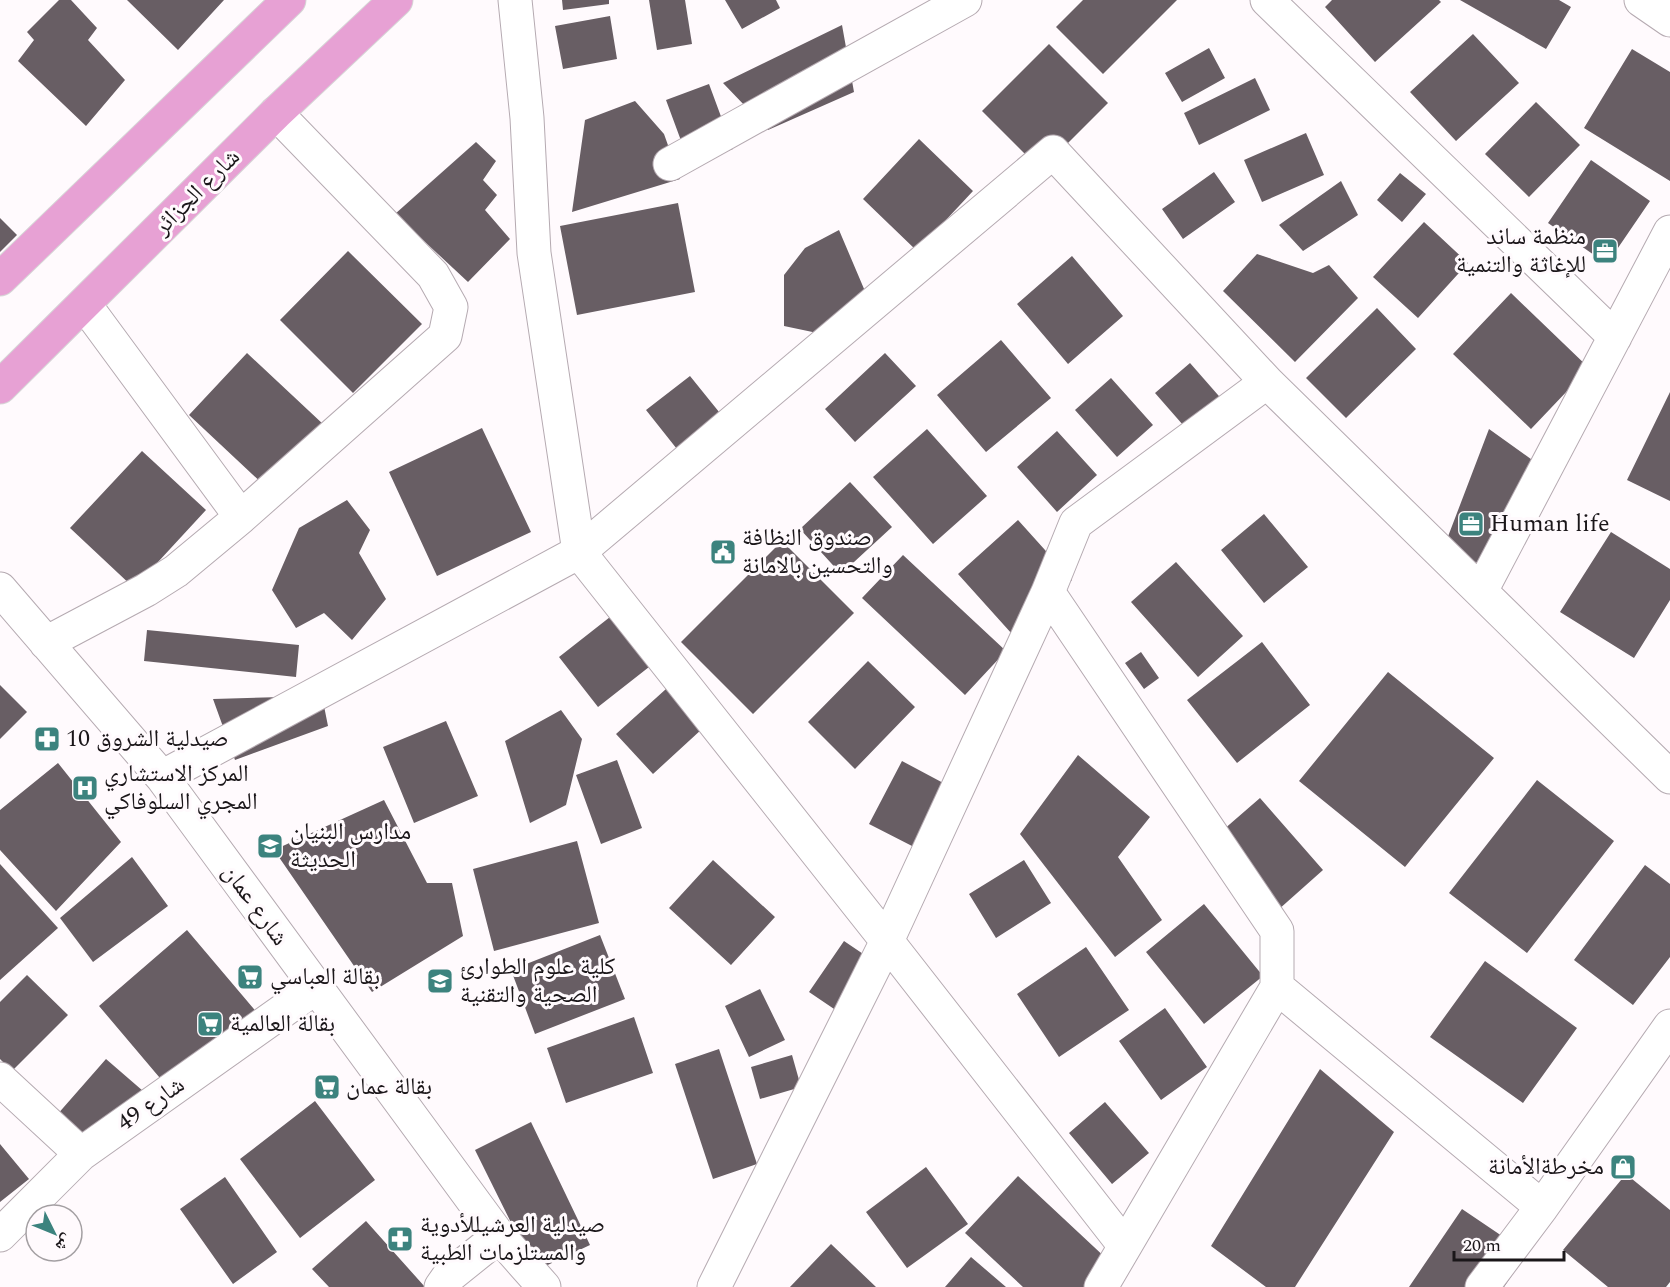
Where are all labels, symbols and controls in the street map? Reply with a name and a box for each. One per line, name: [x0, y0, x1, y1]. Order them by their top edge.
street label: شارع الجزائر: [145, 140, 249, 244]
place label: منظمة ساند للإغاثة والتنمية: [1456, 219, 1586, 283]
office icon: منظمة ساند للإغاثة والتنمية: [1590, 236, 1620, 266]
place label: Human life: [1490, 506, 1610, 542]
office icon: Human life: [1456, 509, 1486, 539]
place label: صندوق النظافة والتحسين بالامانة: [742, 520, 893, 584]
public building icon: صندوق النظافة والتحسين بالامانة: [708, 537, 738, 567]
place label: صيدلية الشروق 10: [66, 721, 229, 757]
pharmacy icon: صيدلية الشروق 10: [32, 724, 62, 754]
place label: المركز الاستشاري المجري السلوفاكي: [104, 756, 258, 820]
hospital icon: المركز الاستشاري المجري السلوفاكي: [70, 773, 100, 803]
place label: مدارس البنيان الحديثة: [290, 814, 411, 878]
school or university icon: مدارس البنيان الحديثة: [255, 831, 285, 861]
street label: شارع عمان: [213, 856, 297, 954]
place label: كلية علوم الطوارئ الصحية والتقنية: [460, 949, 615, 1013]
place label: بقالة العباسي: [270, 959, 380, 995]
supermarket icon: بقالة العباسي: [235, 962, 265, 992]
school or university icon: كلية علوم الطوارئ الصحية والتقنية: [425, 966, 455, 996]
place label: بقالة العالمية: [230, 1006, 335, 1042]
supermarket icon: بقالة العالمية: [195, 1009, 225, 1039]
street label: شارع 49: [110, 1068, 192, 1140]
place label: بقالة عمان: [346, 1069, 432, 1105]
supermarket icon: بقالة عمان: [312, 1072, 342, 1102]
place label: مخرطةالأمانة: [1488, 1149, 1604, 1185]
shop icon: مخرطةالأمانة: [1608, 1152, 1638, 1182]
north arrow: [24, 1203, 84, 1263]
place label: صيدلية العرشيللأدوية والمستلزمات الطبية: [420, 1207, 605, 1271]
pharmacy icon: صيدلية العرشيللأدوية والمستلزمات الطبية: [385, 1224, 415, 1254]
scale bar: [1454, 1224, 1564, 1262]
text: ش: [50, 1228, 79, 1257]
text: 20 m: [1463, 1232, 1501, 1259]

